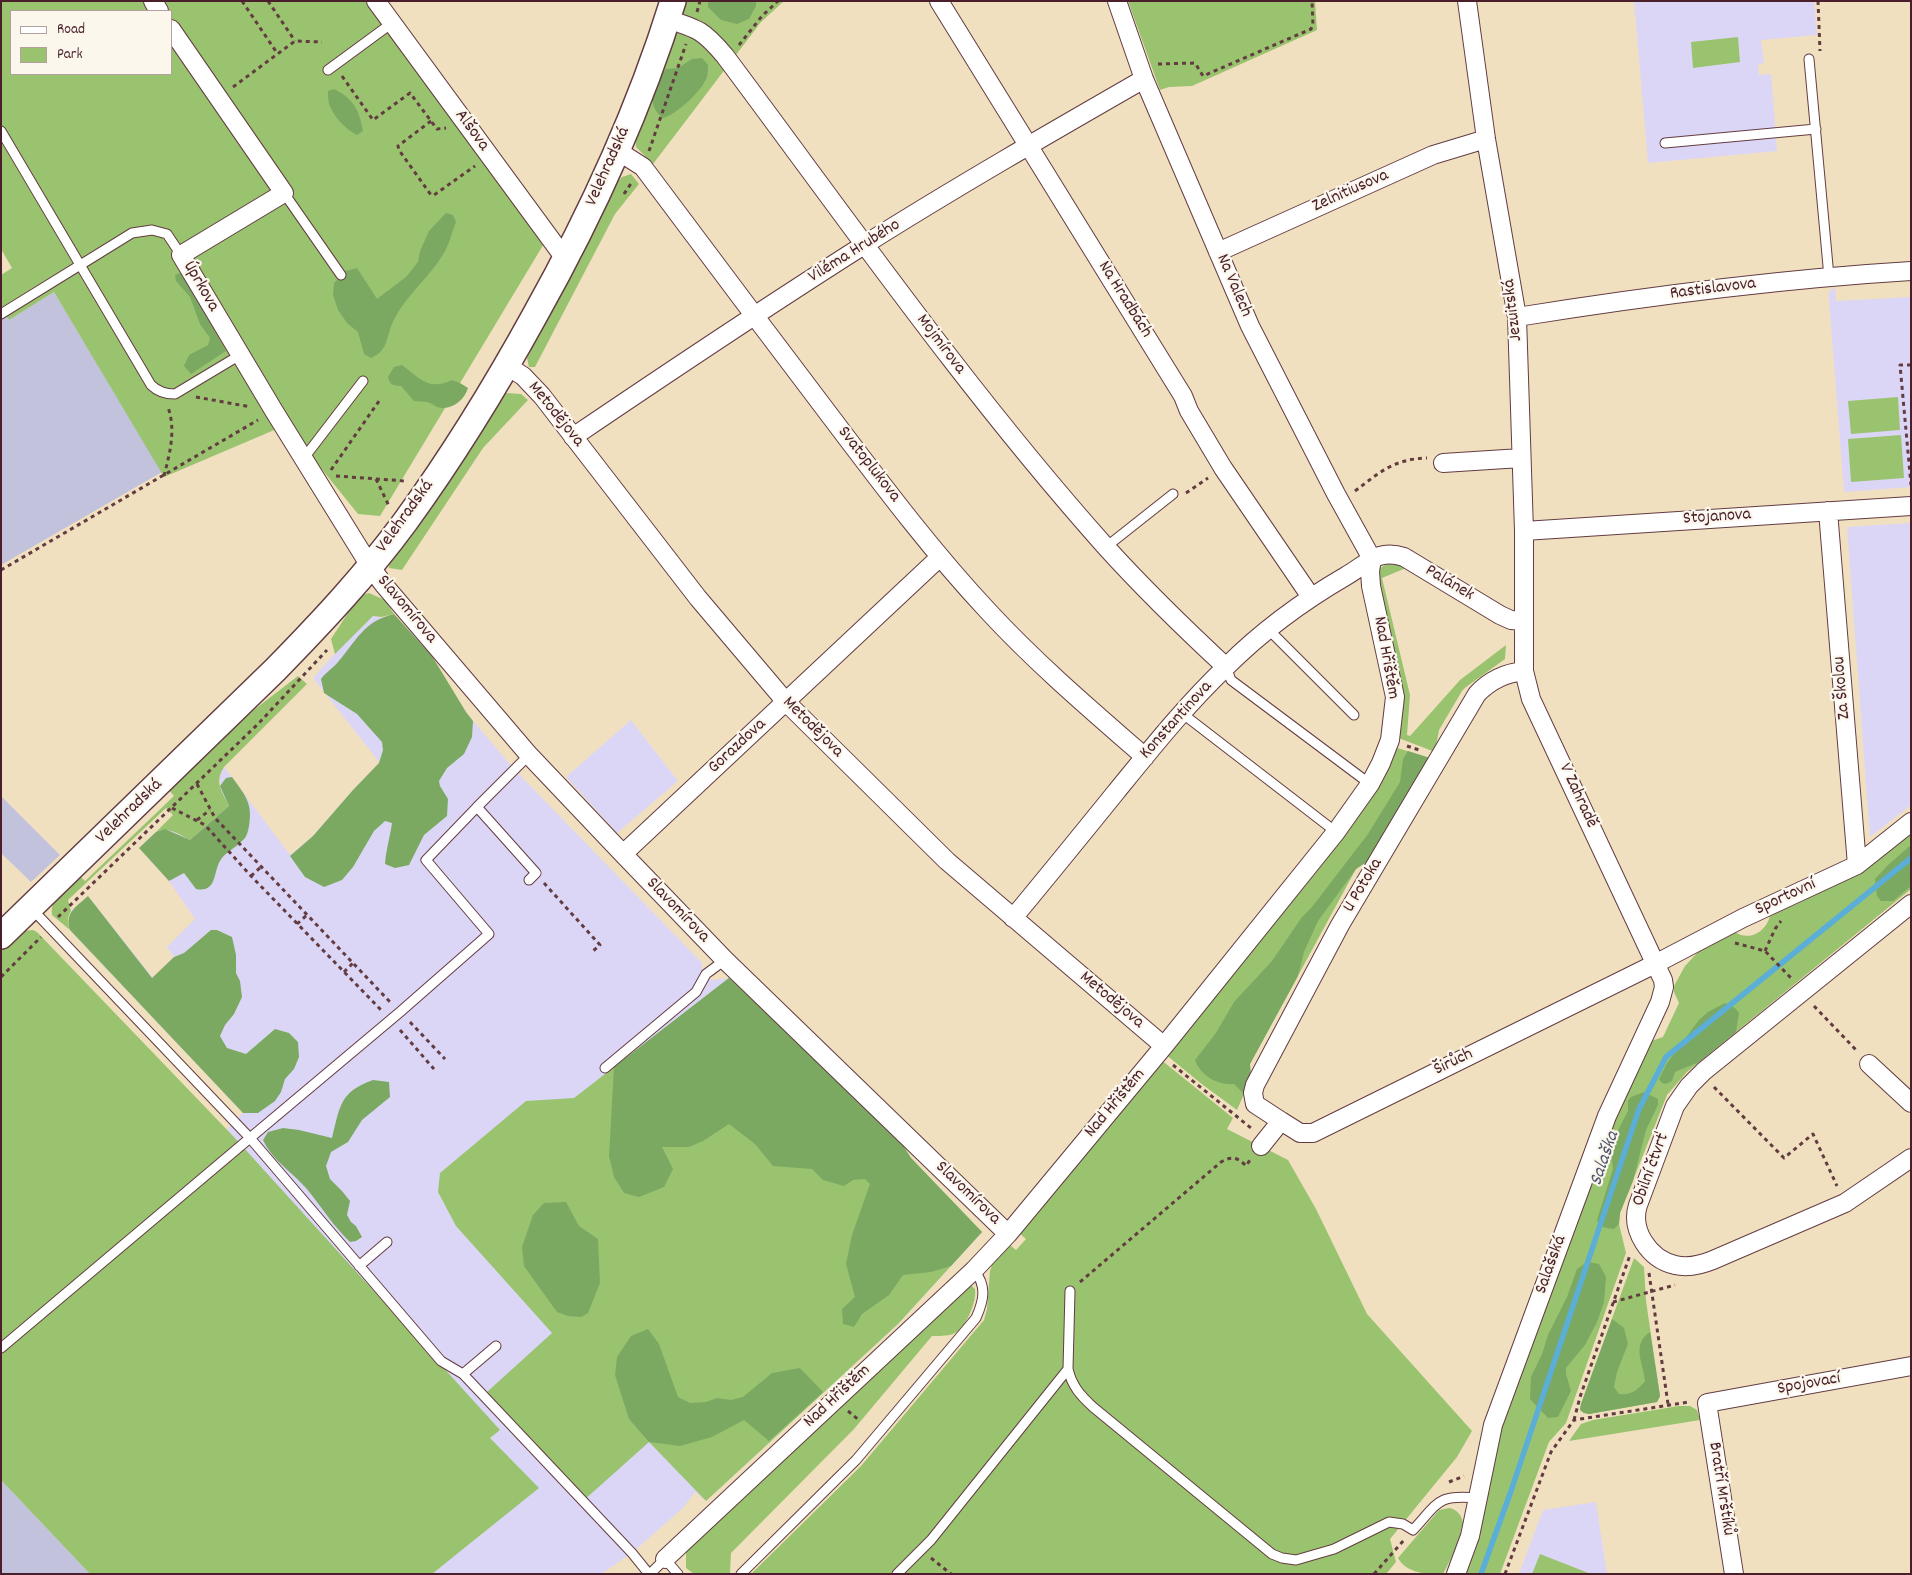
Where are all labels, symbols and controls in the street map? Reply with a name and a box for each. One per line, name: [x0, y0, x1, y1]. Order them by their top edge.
legend: [10, 10, 172, 75]
text: Road: [57, 19, 85, 41]
text: Park: [57, 44, 83, 66]
street label: Alšova: [449, 106, 493, 156]
street label: Velehradská: [582, 124, 636, 210]
street label: Zelnitiusova: [1310, 166, 1392, 218]
street label: Viléma Hrubého: [805, 215, 905, 289]
street label: Na Valech: [1210, 251, 1256, 321]
street label: Úprkova: [177, 258, 223, 316]
street label: Na Hradbách: [1092, 258, 1156, 342]
street label: Rastislavova: [1669, 274, 1757, 306]
street label: Jezuitská: [1499, 277, 1529, 343]
street label: Mojmírova: [910, 311, 970, 379]
street label: Metodějova: [522, 378, 588, 452]
street label: Svatoplukova: [832, 423, 904, 507]
street label: Velehradská: [372, 476, 440, 558]
street label: Stojanova: [1682, 505, 1752, 531]
street label: Palánek: [1421, 561, 1477, 607]
street label: Slavomírova: [371, 571, 441, 649]
street label: Nad Hřištěm: [1367, 615, 1403, 701]
street label: Za Školou: [1829, 656, 1857, 720]
street label: Konstantinova: [1136, 677, 1218, 765]
street label: Metodějova: [777, 693, 847, 763]
street label: Gorazdova: [705, 715, 771, 779]
street label: V Zahradě: [1553, 760, 1601, 832]
street label: Velehradská: [92, 775, 168, 849]
street label: U Potoka: [1339, 855, 1389, 917]
street label: Slavomírova: [641, 874, 713, 948]
street label: Sportovní: [1752, 875, 1820, 921]
street label: Metodějova: [1074, 968, 1148, 1034]
street label: Širůch: [1431, 1044, 1477, 1082]
street label: Nad Hřištěm: [1081, 1065, 1151, 1143]
water label: Salaška: [1586, 1129, 1626, 1189]
street label: Obilní čtvrť: [1629, 1130, 1675, 1210]
street label: Slavomírova: [930, 1158, 1004, 1230]
street label: Salašská: [1531, 1233, 1573, 1297]
street label: Nad Hřištěm: [800, 1361, 876, 1433]
street label: Spojovací: [1776, 1369, 1842, 1401]
street label: Bratří Mrštíků: [1702, 1441, 1738, 1537]

